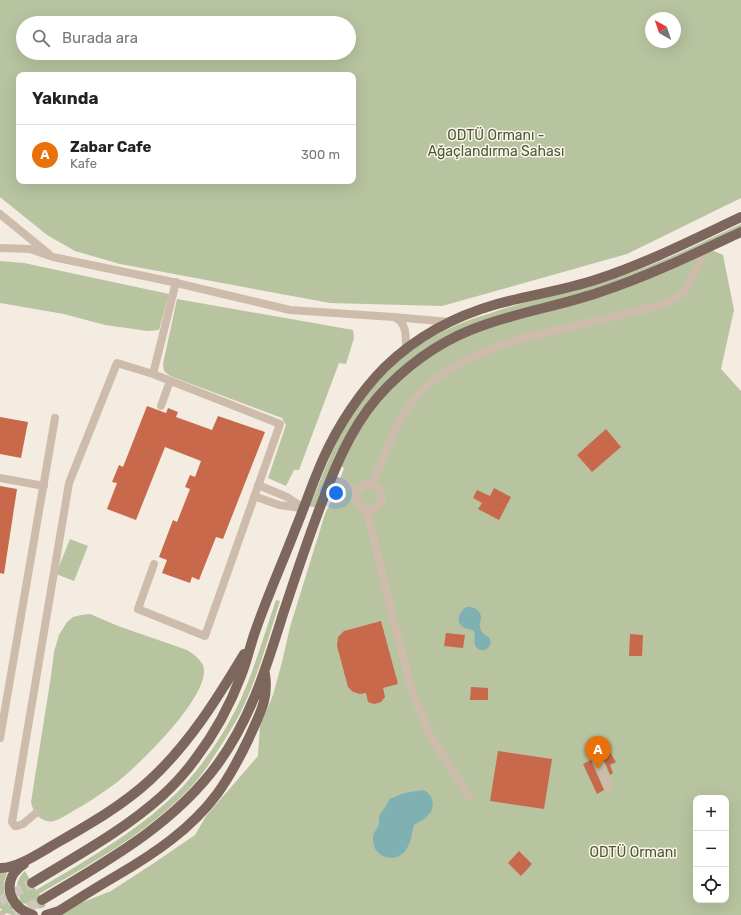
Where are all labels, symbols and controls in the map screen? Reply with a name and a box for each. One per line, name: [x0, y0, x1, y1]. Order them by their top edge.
north arrow: [645, 12, 681, 48]
search box: [16, 16, 356, 60]
icon: search: [30, 27, 52, 49]
text: Burada ara: [62, 29, 138, 47]
text: Yakında: [32, 88, 98, 108]
park label: ODTÜ Ormanı - Ağaçlandırma Sahası: [428, 127, 564, 160]
text: Zabar Cafe: [70, 138, 151, 156]
text: A: [40, 147, 50, 162]
text: 300 m: [301, 147, 340, 162]
text: Kafe: [70, 156, 97, 171]
your location: [326, 483, 346, 503]
pin: A: [585, 736, 611, 769]
map controls: [693, 795, 729, 903]
button: +: [693, 795, 729, 831]
button: −: [693, 831, 729, 867]
park label: ODTÜ Ormanı: [589, 844, 677, 861]
button: locate: [693, 867, 729, 903]

